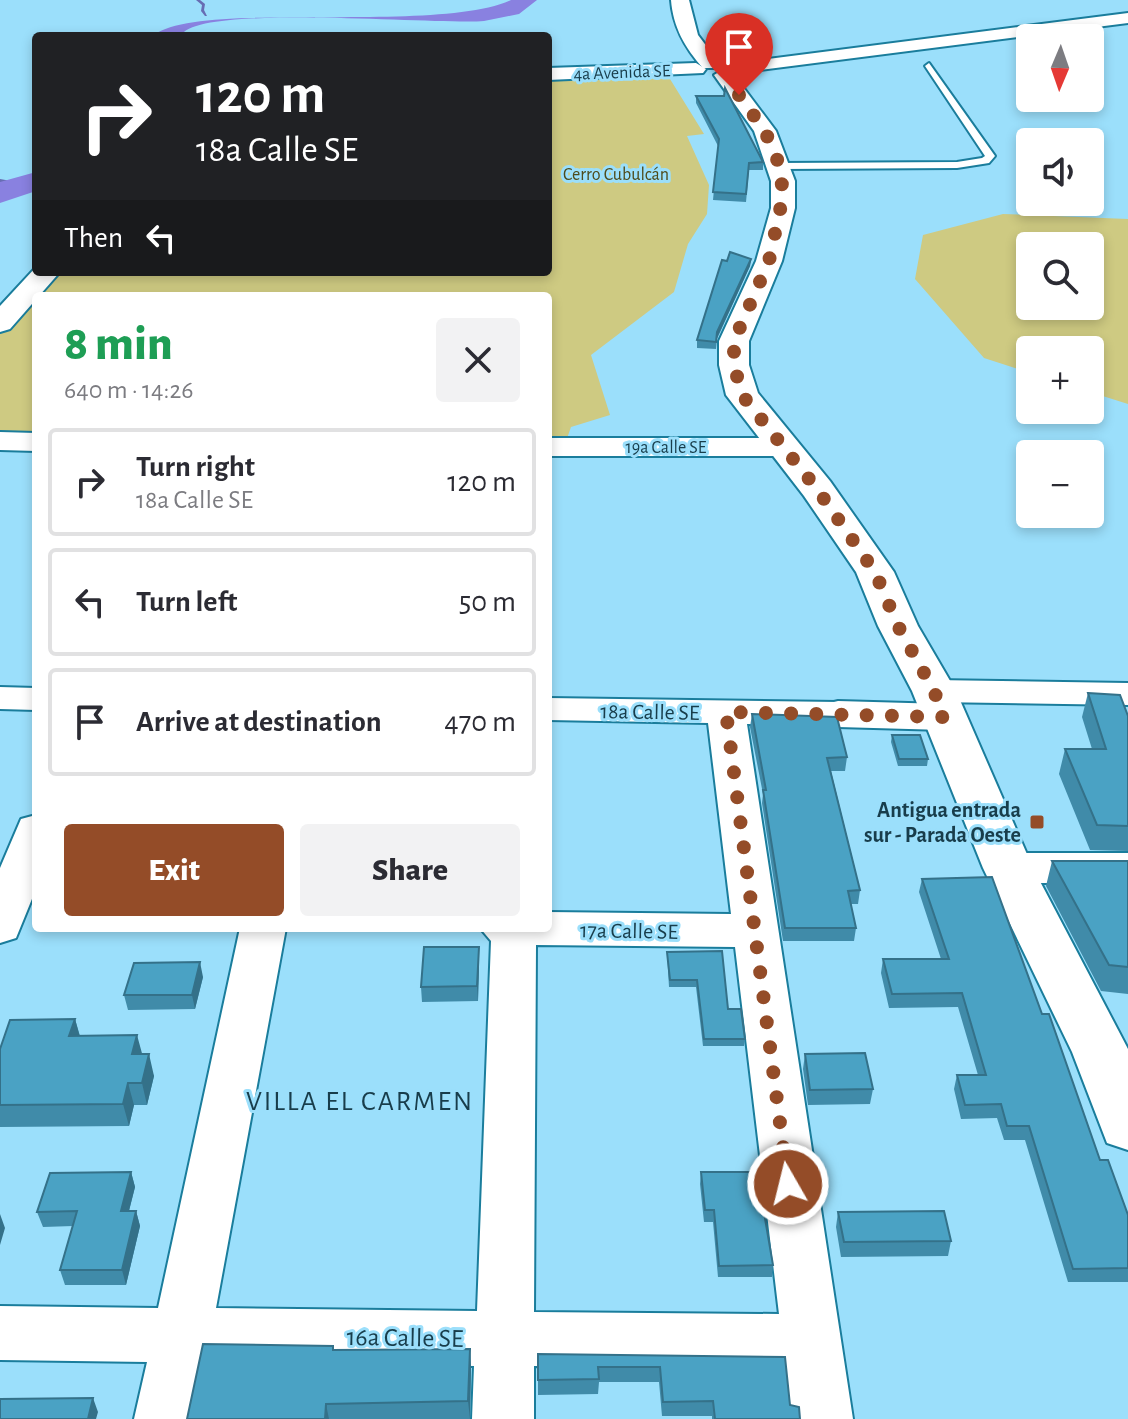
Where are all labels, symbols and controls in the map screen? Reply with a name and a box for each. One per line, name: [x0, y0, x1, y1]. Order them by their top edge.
pin: [705, 13, 773, 95]
north arrow: [1016, 24, 1104, 112]
map controls: [1016, 24, 1104, 528]
icon: arrive: [717, 25, 761, 69]
street label: 4a Avenida SE: [573, 62, 671, 84]
icon: right: [64, 64, 168, 168]
text: 120 m: [196, 67, 325, 123]
button: sound: [1016, 128, 1104, 216]
text: 18a Calle SE: [196, 132, 358, 168]
park label: Cerro Cubulcán: [563, 166, 669, 184]
icon: left: [139, 216, 183, 260]
text: Then: [64, 223, 123, 253]
button: search: [1016, 232, 1104, 320]
button: close: [436, 318, 520, 402]
text: 8 min: [64, 321, 173, 369]
button: +: [1016, 336, 1104, 424]
text: 640 m · 14:26: [64, 377, 194, 403]
street label: 19a Calle SE: [626, 439, 707, 457]
button: −: [1016, 440, 1104, 528]
text: Turn right: [136, 452, 255, 482]
icon: right: [68, 460, 112, 504]
text: 120 m: [447, 467, 516, 497]
text: 18a Calle SE: [136, 487, 253, 513]
icon: left: [68, 580, 112, 624]
text: Turn left: [136, 587, 237, 617]
text: 50 m: [459, 587, 516, 617]
icon: arrive: [68, 700, 112, 744]
street label: 18a Calle SE: [600, 700, 700, 724]
text: Arrive at destination: [136, 707, 382, 737]
text: 470 m: [444, 707, 516, 737]
place label: Antigua entrada sur - Parada Oeste: [864, 799, 1021, 846]
marker: Antigua entrada sur - Parada Oeste: [1028, 813, 1046, 831]
button: Exit: [64, 824, 284, 916]
button: Share: [300, 824, 520, 916]
street label: 17a Calle SE: [580, 919, 678, 943]
district label: VILLA EL CARMEN: [246, 1088, 474, 1116]
position arrow: [746, 1142, 830, 1226]
street label: 16a Calle SE: [346, 1324, 464, 1352]

